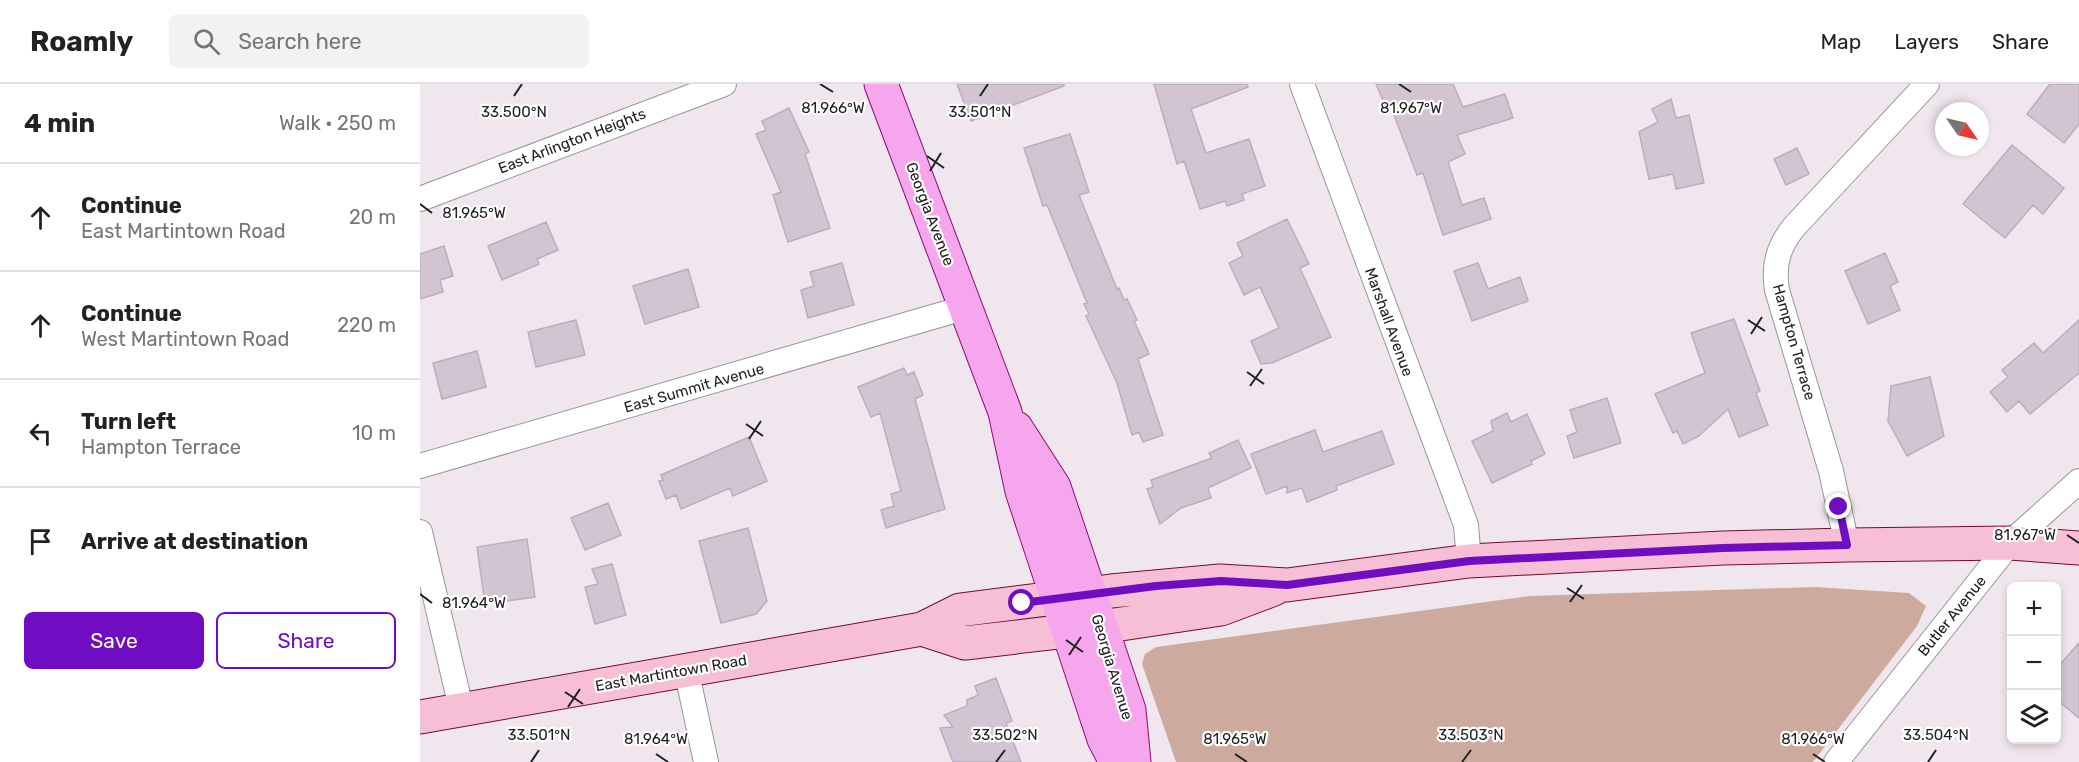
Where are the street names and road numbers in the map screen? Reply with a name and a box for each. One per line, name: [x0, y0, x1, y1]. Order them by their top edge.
street label: East Arlington Heights: [496, 104, 649, 177]
street label: Georgia Avenue: [902, 160, 958, 268]
street label: Marshall Avenue: [1361, 265, 1417, 379]
street label: Hampton Terrace: [1769, 282, 1819, 402]
street label: East Summit Avenue: [622, 359, 766, 417]
street label: Butler Avenue: [1914, 572, 1990, 660]
street label: Georgia Avenue: [1087, 612, 1137, 722]
street label: East Martintown Road: [594, 651, 748, 695]

